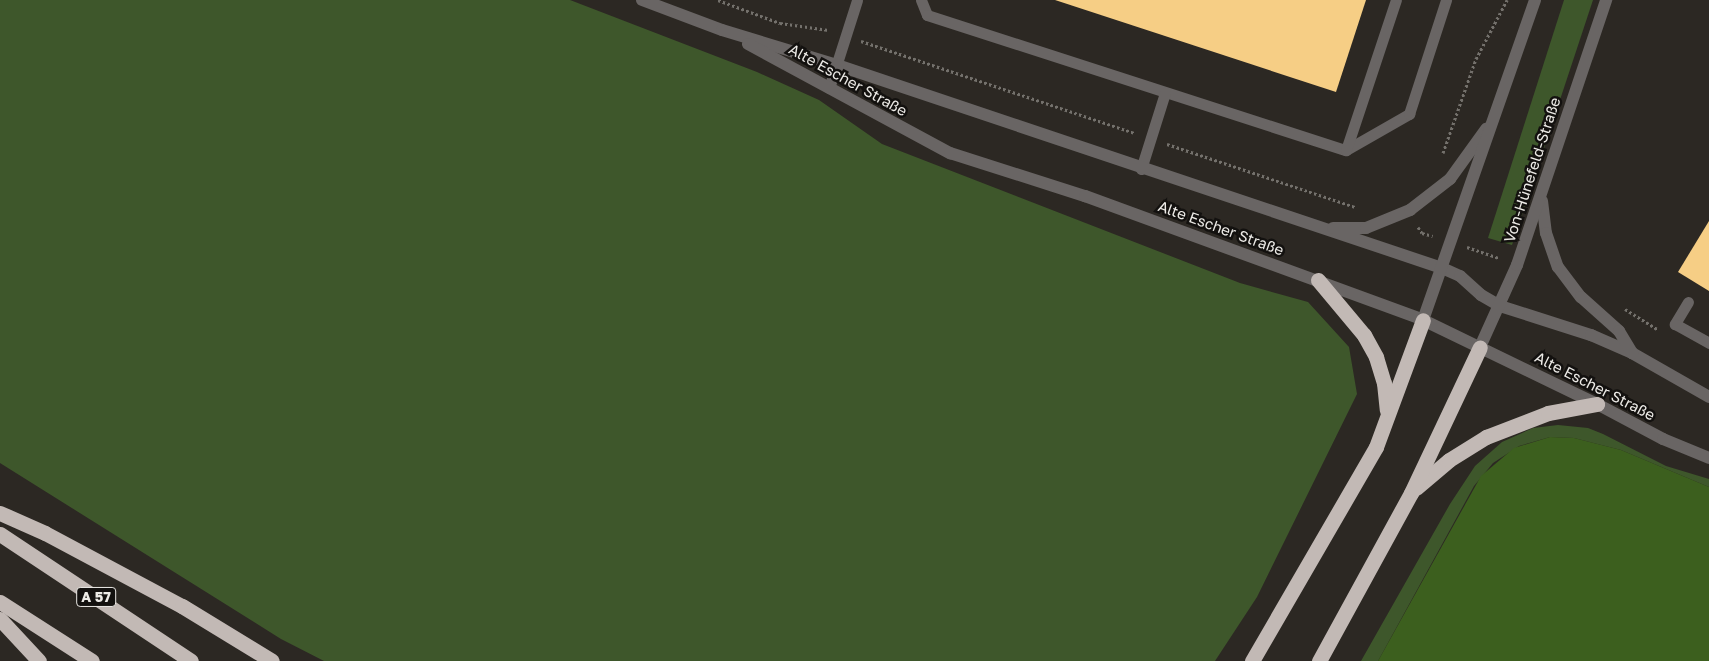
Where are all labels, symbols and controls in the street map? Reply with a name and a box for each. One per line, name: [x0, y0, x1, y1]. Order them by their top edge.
street label: Alte Escher Straße: [786, 40, 910, 120]
street label: Von-Hünefeld-Straße: [1500, 95, 1564, 245]
street label: Alte Escher Straße: [1156, 197, 1286, 259]
street label: Alte Escher Straße: [1532, 348, 1658, 424]
road number: A 57: [76, 586, 116, 608]

